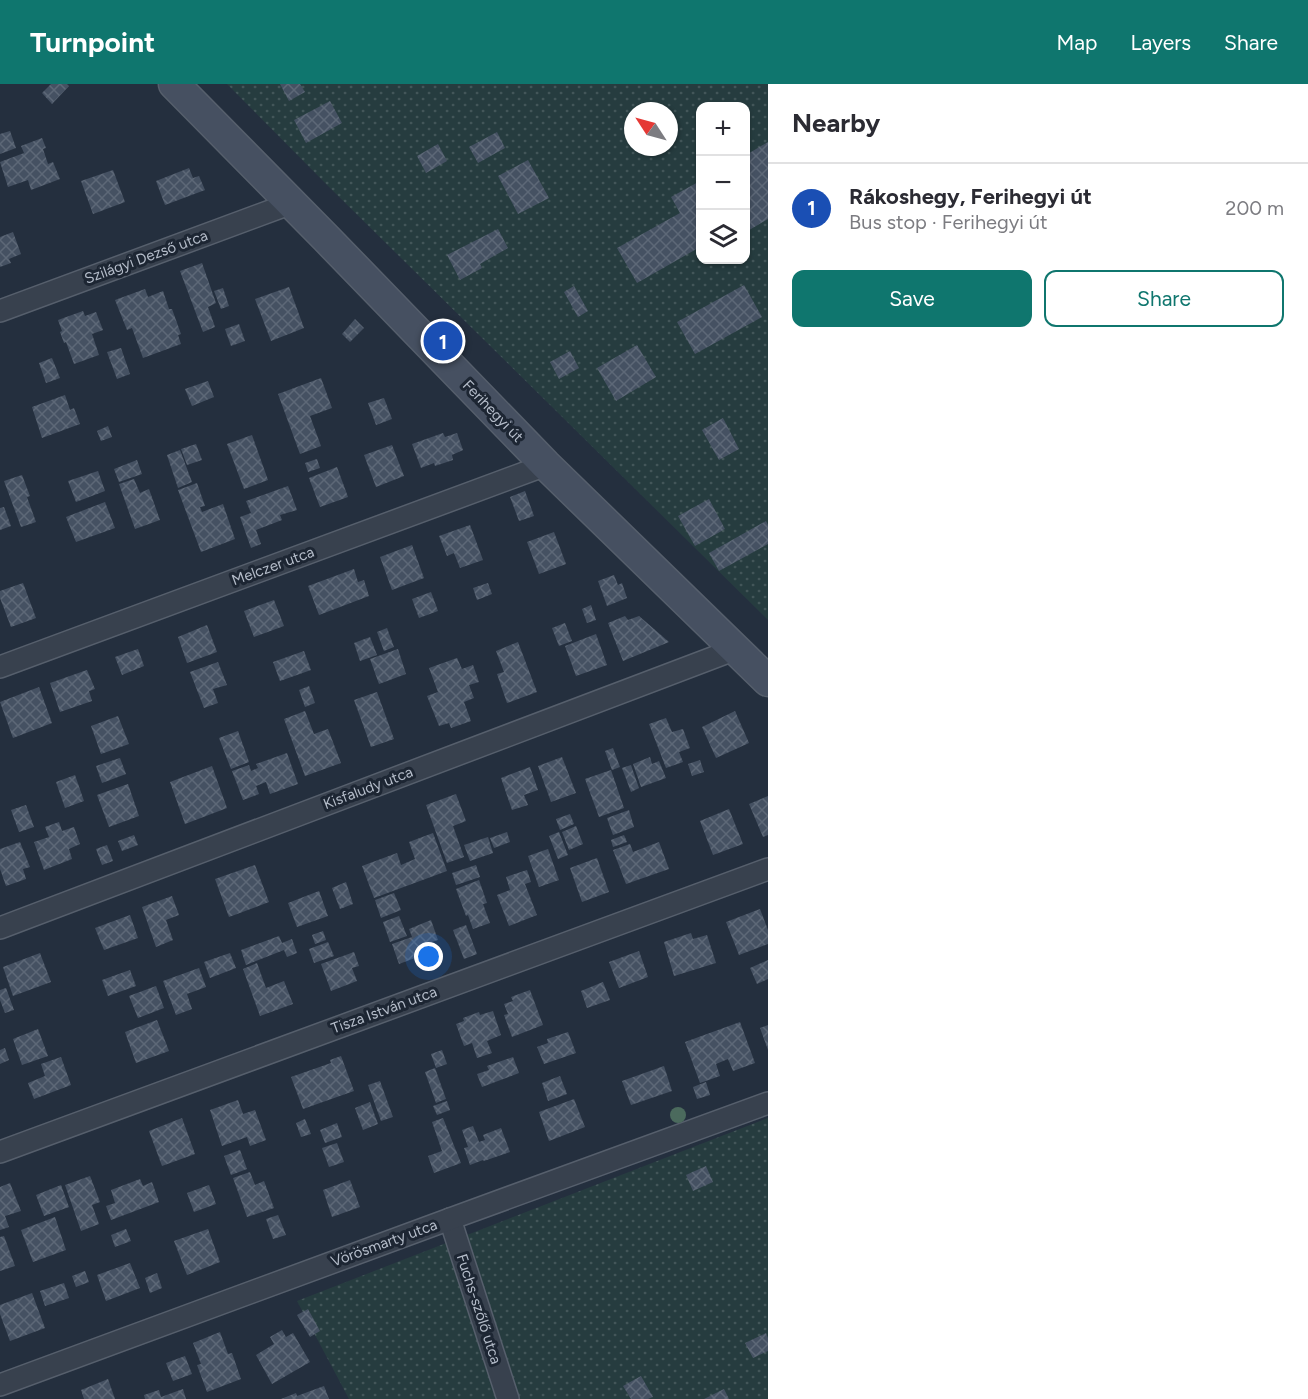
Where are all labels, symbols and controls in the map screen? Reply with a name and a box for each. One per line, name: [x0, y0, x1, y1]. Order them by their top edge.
text: Turnpoint: [30, 25, 155, 59]
text: Map: [1057, 30, 1097, 55]
text: Layers: [1130, 30, 1191, 55]
text: Share: [1224, 30, 1278, 55]
north arrow: [624, 102, 678, 156]
map controls: [696, 102, 750, 264]
button: +: [696, 102, 750, 156]
text: Nearby: [792, 107, 880, 139]
button: −: [696, 156, 750, 210]
text: Rákoshegy, Ferihegyi út: [849, 183, 1092, 210]
text: 1: [807, 196, 816, 220]
text: 200 m: [1225, 196, 1284, 220]
button: layers: [696, 210, 750, 264]
text: Bus stop · Ferihegyi út: [849, 210, 1048, 234]
street label: Szilágyi Dezső utca: [82, 226, 210, 288]
button: Save: [792, 270, 1032, 327]
button: Share: [1044, 270, 1284, 327]
pin: 1: [424, 318, 462, 364]
street label: Ferihegyi út: [459, 376, 527, 446]
street label: Melczer utca: [229, 543, 317, 589]
street label: Kisfaludy utca: [321, 763, 415, 813]
your location: [414, 942, 443, 971]
street label: Tisza István utca: [329, 983, 439, 1037]
street label: Vörösmarty utca: [328, 1215, 440, 1271]
street label: Fuchs-szőlő utca: [453, 1252, 505, 1366]

